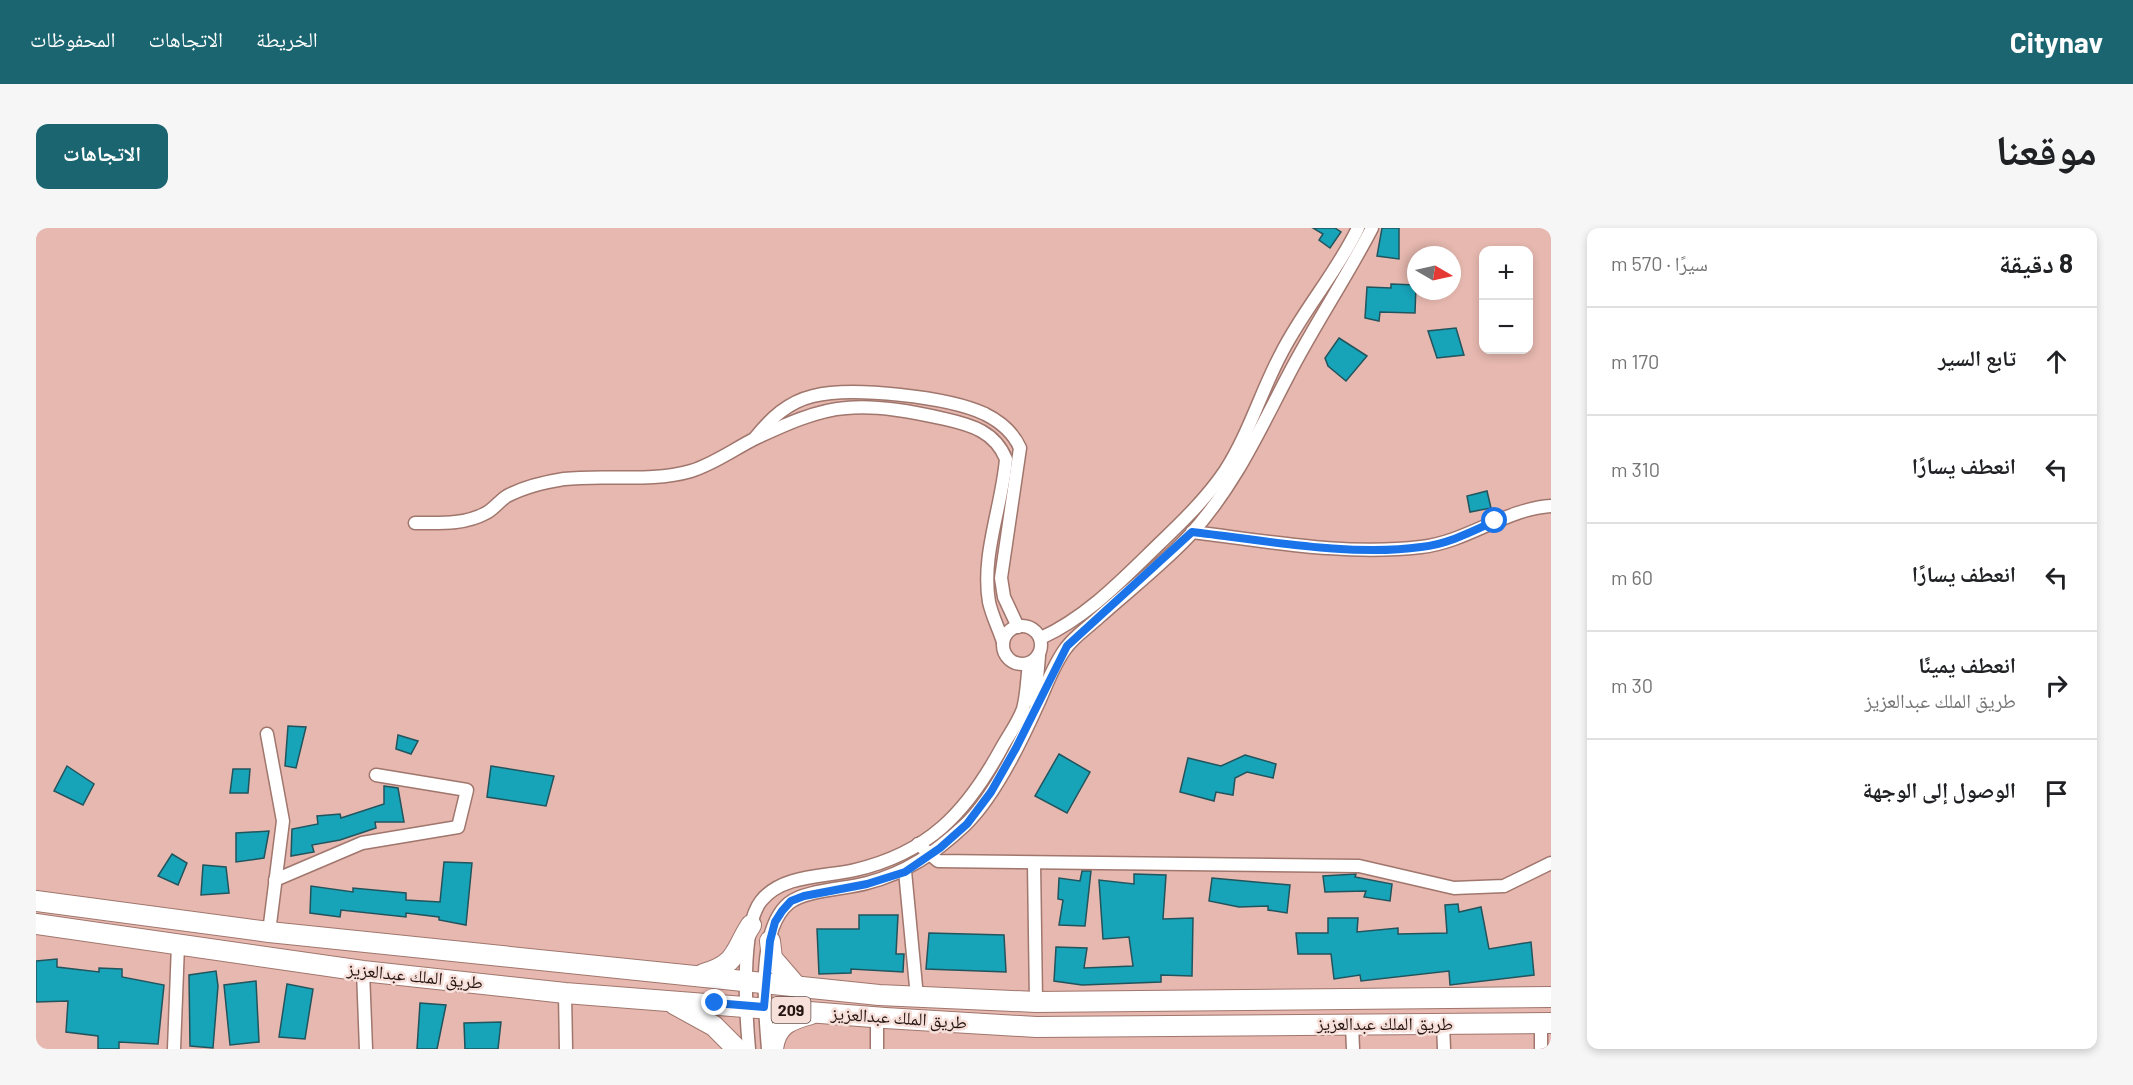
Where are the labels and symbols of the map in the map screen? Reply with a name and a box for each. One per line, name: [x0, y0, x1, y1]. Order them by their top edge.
north arrow: [1407, 246, 1461, 300]
route start: [1481, 507, 1507, 533]
street label: طريق الملك عبدالعزيز: [345, 957, 484, 994]
route end: [701, 989, 727, 1015]
road number: 209: [772, 997, 810, 1023]
street label: طريق الملك عبدالعزيز: [829, 1001, 968, 1034]
street label: طريق الملك عبدالعزيز: [1316, 1012, 1453, 1035]

